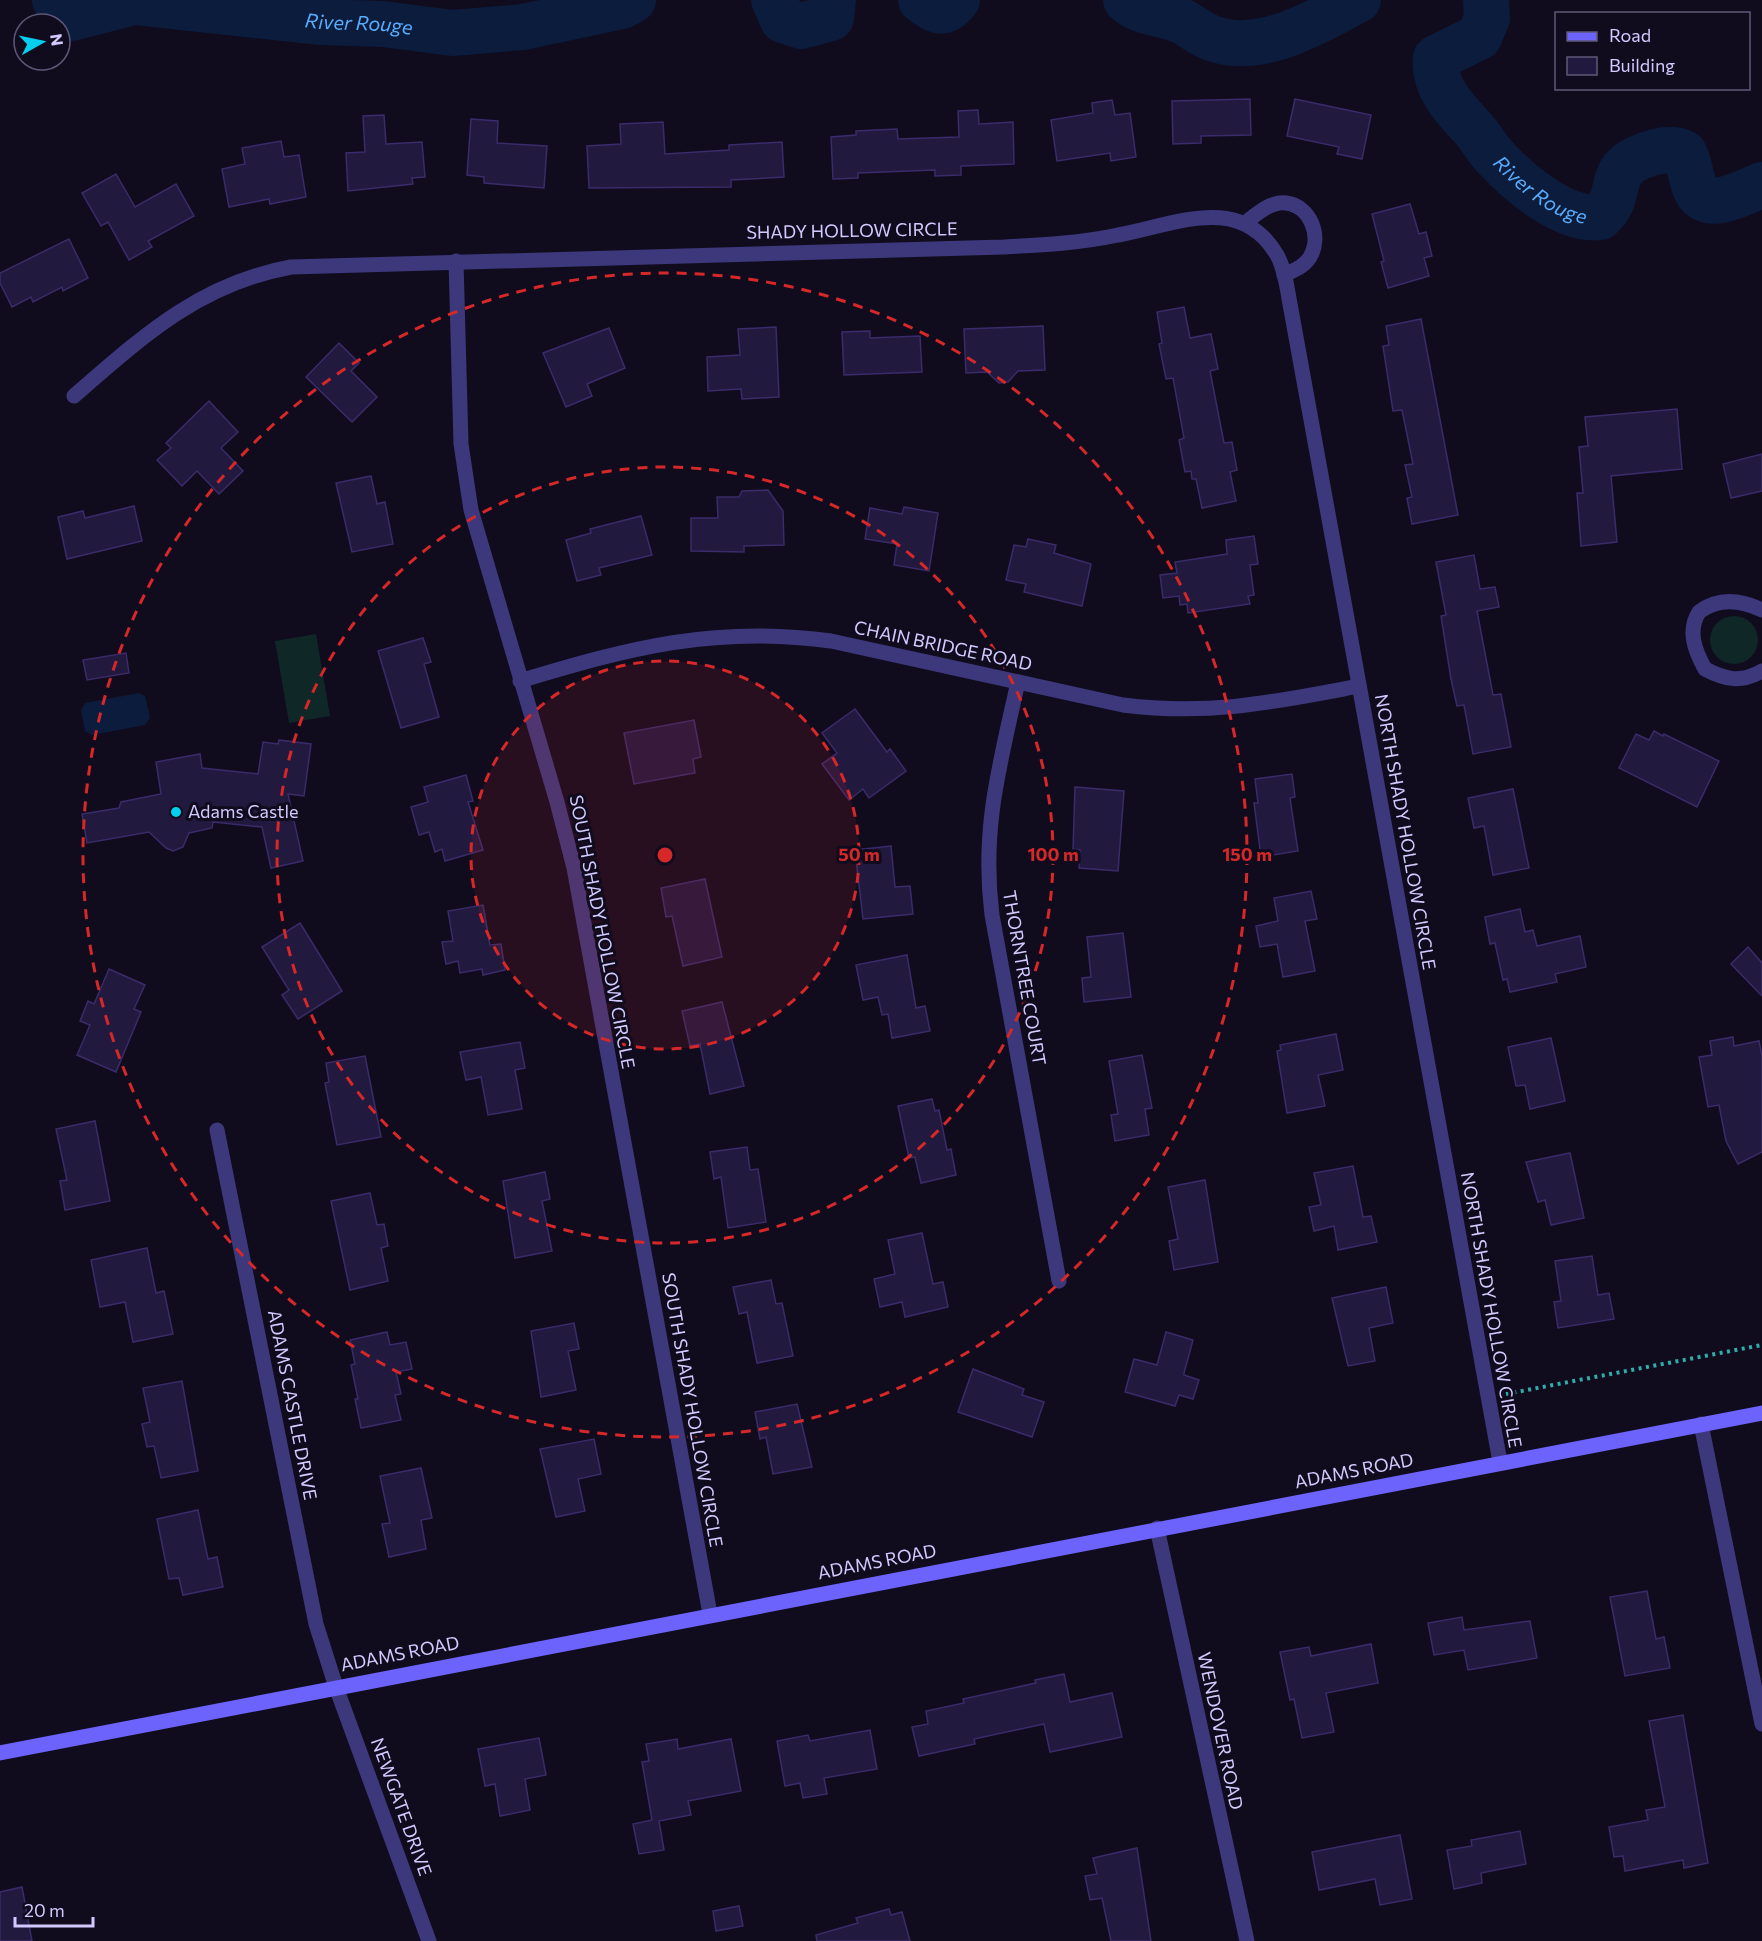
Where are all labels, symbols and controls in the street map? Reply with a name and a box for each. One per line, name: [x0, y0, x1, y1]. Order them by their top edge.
water label: River Rouge: [304, 7, 415, 39]
north arrow: [12, 12, 72, 72]
legend: [1555, 12, 1750, 90]
text: Road: [1609, 24, 1651, 46]
text: N: [47, 32, 68, 47]
text: Building: [1609, 54, 1675, 76]
water label: River Rouge: [1489, 150, 1590, 228]
street label: SHADY HOLLOW CIRCLE: [746, 217, 958, 243]
street label: CHAIN BRIDGE ROAD: [852, 615, 1034, 675]
street label: NORTH SHADY HOLLOW CIRCLE: [1371, 692, 1441, 971]
street label: SOUTH SHADY HOLLOW CIRCLE: [566, 793, 640, 1070]
place label: Adams Castle: [188, 800, 299, 822]
marker: Adams Castle: [169, 805, 183, 819]
text: 50 m: [838, 843, 880, 865]
text: 100 m: [1027, 843, 1079, 865]
text: 150 m: [1222, 843, 1272, 865]
centre of rings: [655, 845, 675, 865]
street label: THORNTREE COURT: [999, 889, 1051, 1067]
street label: NORTH SHADY HOLLOW CIRCLE: [1457, 1170, 1527, 1449]
street label: SOUTH SHADY HOLLOW CIRCLE: [658, 1271, 728, 1549]
street label: ADAMS CASTLE DRIVE: [264, 1308, 322, 1502]
street label: ADAMS ROAD: [1293, 1448, 1415, 1492]
street label: ADAMS ROAD: [816, 1539, 938, 1583]
street label: ADAMS ROAD: [339, 1631, 461, 1675]
street label: WENDOVER ROAD: [1194, 1650, 1248, 1812]
street label: NEWGATE DRIVE: [367, 1735, 437, 1879]
scale bar: [15, 1890, 93, 1928]
text: 20 m: [24, 1899, 65, 1921]

